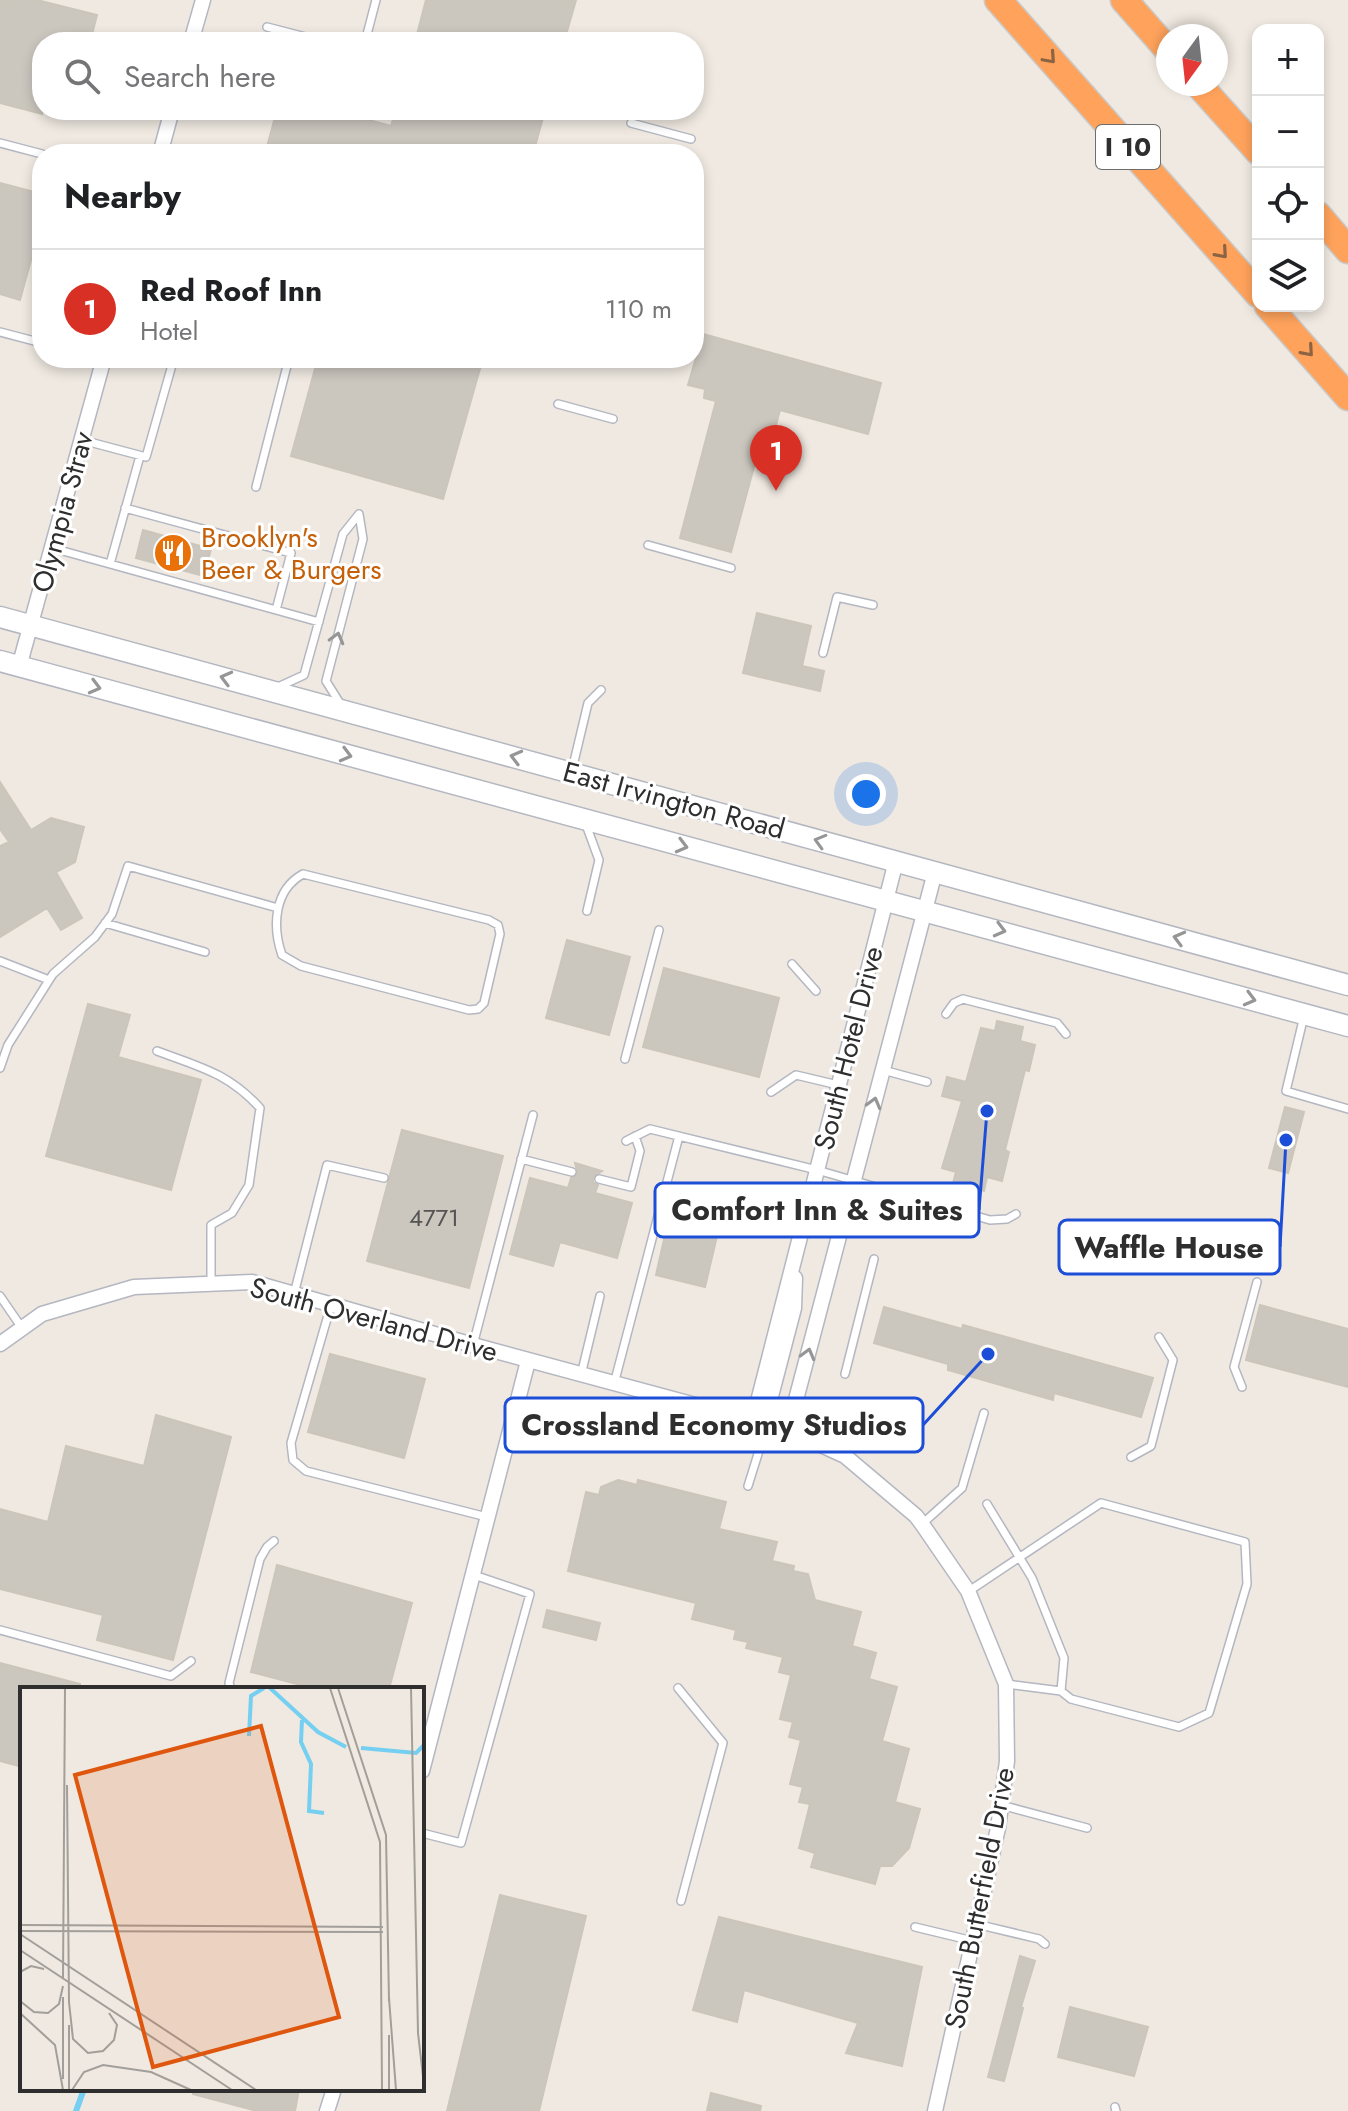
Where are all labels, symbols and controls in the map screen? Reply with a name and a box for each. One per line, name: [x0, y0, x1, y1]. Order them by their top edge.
north arrow: [1156, 24, 1228, 96]
map controls: [1252, 24, 1324, 312]
button: +: [1252, 24, 1324, 96]
search box: [32, 32, 704, 120]
one-way arrow: [1040, 49, 1054, 64]
icon: search: [60, 54, 104, 98]
text: Search here: [124, 55, 276, 98]
button: −: [1252, 96, 1324, 168]
road number: I 10: [1096, 125, 1160, 169]
button: locate: [1252, 168, 1324, 240]
text: Nearby: [64, 172, 181, 221]
button: layers: [1252, 240, 1324, 312]
one-way arrow: [1212, 244, 1227, 259]
text: Red Roof Inn: [140, 269, 322, 312]
text: 1: [83, 290, 97, 328]
text: 110 m: [605, 290, 672, 328]
text: Hotel: [140, 312, 198, 350]
one-way arrow: [1298, 342, 1313, 357]
pin: 1: [750, 425, 802, 491]
street label: Olympia Strav: [21, 426, 104, 597]
place label: Brooklyn's Beer & Burgers: [201, 517, 382, 590]
restaurant icon: Brooklyn's Beer & Burgers: [152, 532, 194, 574]
one-way arrow: [328, 632, 345, 646]
one-way arrow: [220, 671, 234, 687]
one-way arrow: [87, 678, 101, 695]
one-way arrow: [338, 746, 352, 763]
one-way arrow: [509, 750, 523, 766]
street label: East Irvington Road: [558, 751, 789, 850]
your location: [846, 774, 886, 814]
one-way arrow: [814, 833, 828, 850]
one-way arrow: [675, 837, 689, 853]
one-way arrow: [992, 920, 1006, 937]
one-way arrow: [1173, 931, 1187, 948]
street label: South Hotel Drive: [803, 942, 894, 1154]
one-way arrow: [1243, 989, 1257, 1006]
one-way arrow: [865, 1096, 882, 1110]
callout: Comfort Inn & Suites: [655, 1183, 979, 1237]
text: Comfort Inn & Suites: [671, 1188, 963, 1231]
house number: 4771: [409, 1200, 459, 1235]
callout: Waffle House: [1059, 1220, 1280, 1274]
text: Waffle House: [1074, 1226, 1264, 1269]
street label: South Overland Drive: [245, 1267, 502, 1372]
one-way arrow: [799, 1348, 816, 1362]
callout: Crossland Economy Studios: [505, 1398, 923, 1452]
text: Crossland Economy Studios: [521, 1403, 907, 1446]
inset map: [20, 1687, 424, 2091]
street label: South Butterfield Drive: [934, 1764, 1025, 2032]

